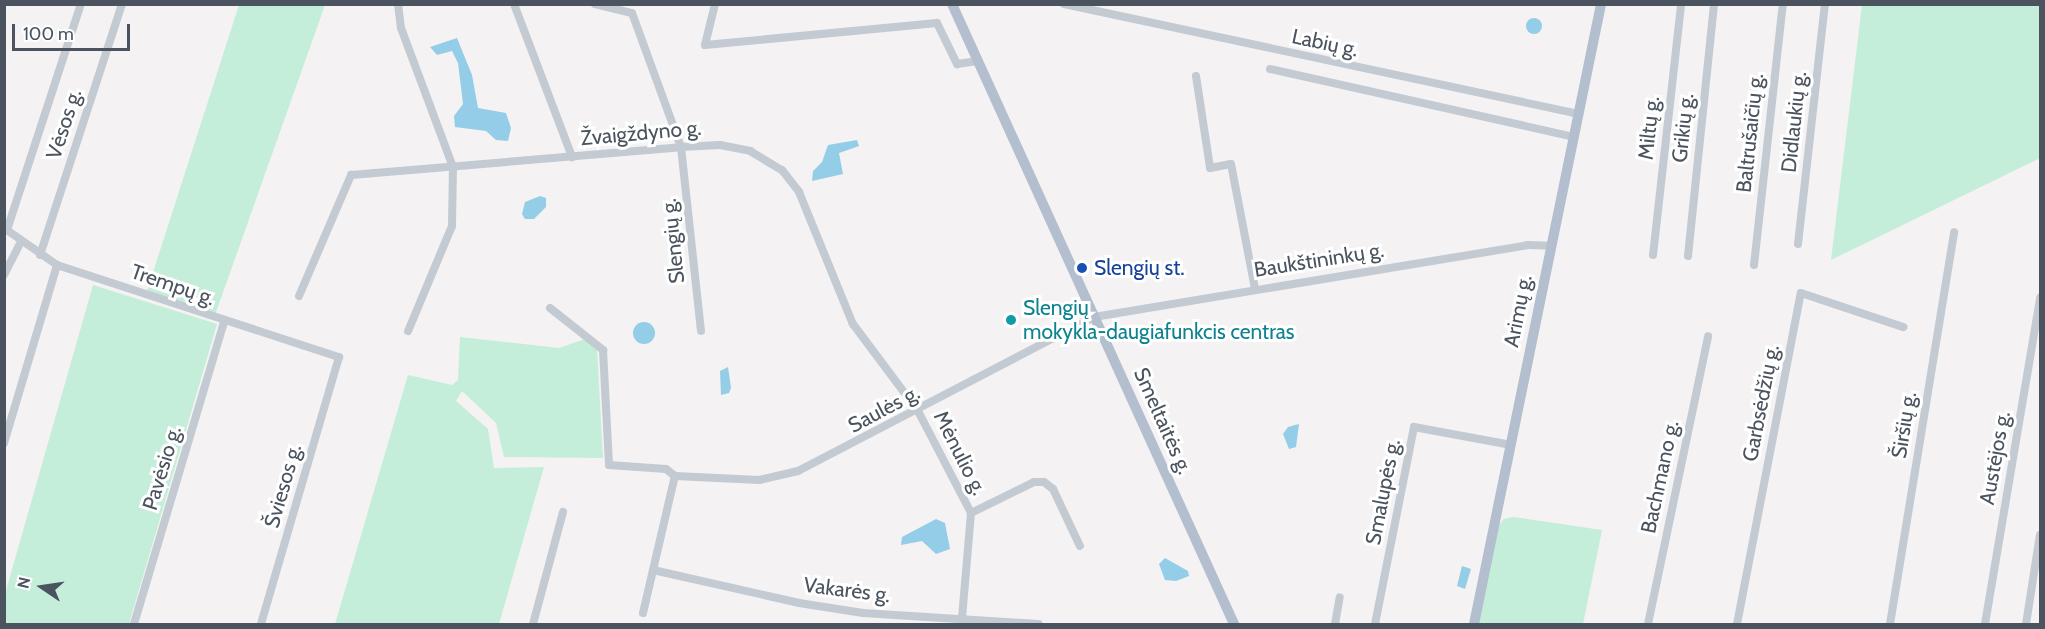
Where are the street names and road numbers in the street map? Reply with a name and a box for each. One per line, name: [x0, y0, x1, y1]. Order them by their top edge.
street label: Labių g.: [1289, 24, 1361, 62]
street label: Didlaukių g.: [1776, 70, 1812, 174]
street label: Baltrušaičių g.: [1731, 72, 1769, 194]
street label: Vėsos g.: [41, 86, 87, 162]
street label: Grikių g.: [1667, 92, 1699, 164]
street label: Miltų g.: [1633, 95, 1665, 161]
street label: Žvaigždyno g.: [580, 115, 702, 151]
street label: Slengių g.: [656, 197, 690, 285]
street label: Baukštininkų g.: [1252, 237, 1386, 283]
street label: Trempų g.: [128, 259, 218, 311]
street label: Arimų g.: [1499, 273, 1537, 349]
street label: Garbsėdžių g.: [1737, 342, 1785, 464]
street label: Smeltaitės g.: [1128, 364, 1198, 478]
street label: Saulės g.: [844, 380, 924, 438]
street label: Širšių g.: [1886, 390, 1922, 460]
street label: Mėnulio g.: [928, 407, 992, 499]
street label: Austėjos g.: [1974, 409, 2016, 507]
street label: Bachmano g.: [1636, 418, 1684, 536]
street label: Pavėsio g.: [137, 423, 187, 513]
street label: Smalupės g.: [1360, 437, 1406, 547]
street label: Šviesos g.: [259, 441, 307, 531]
street label: Vakarės g.: [802, 572, 892, 608]

